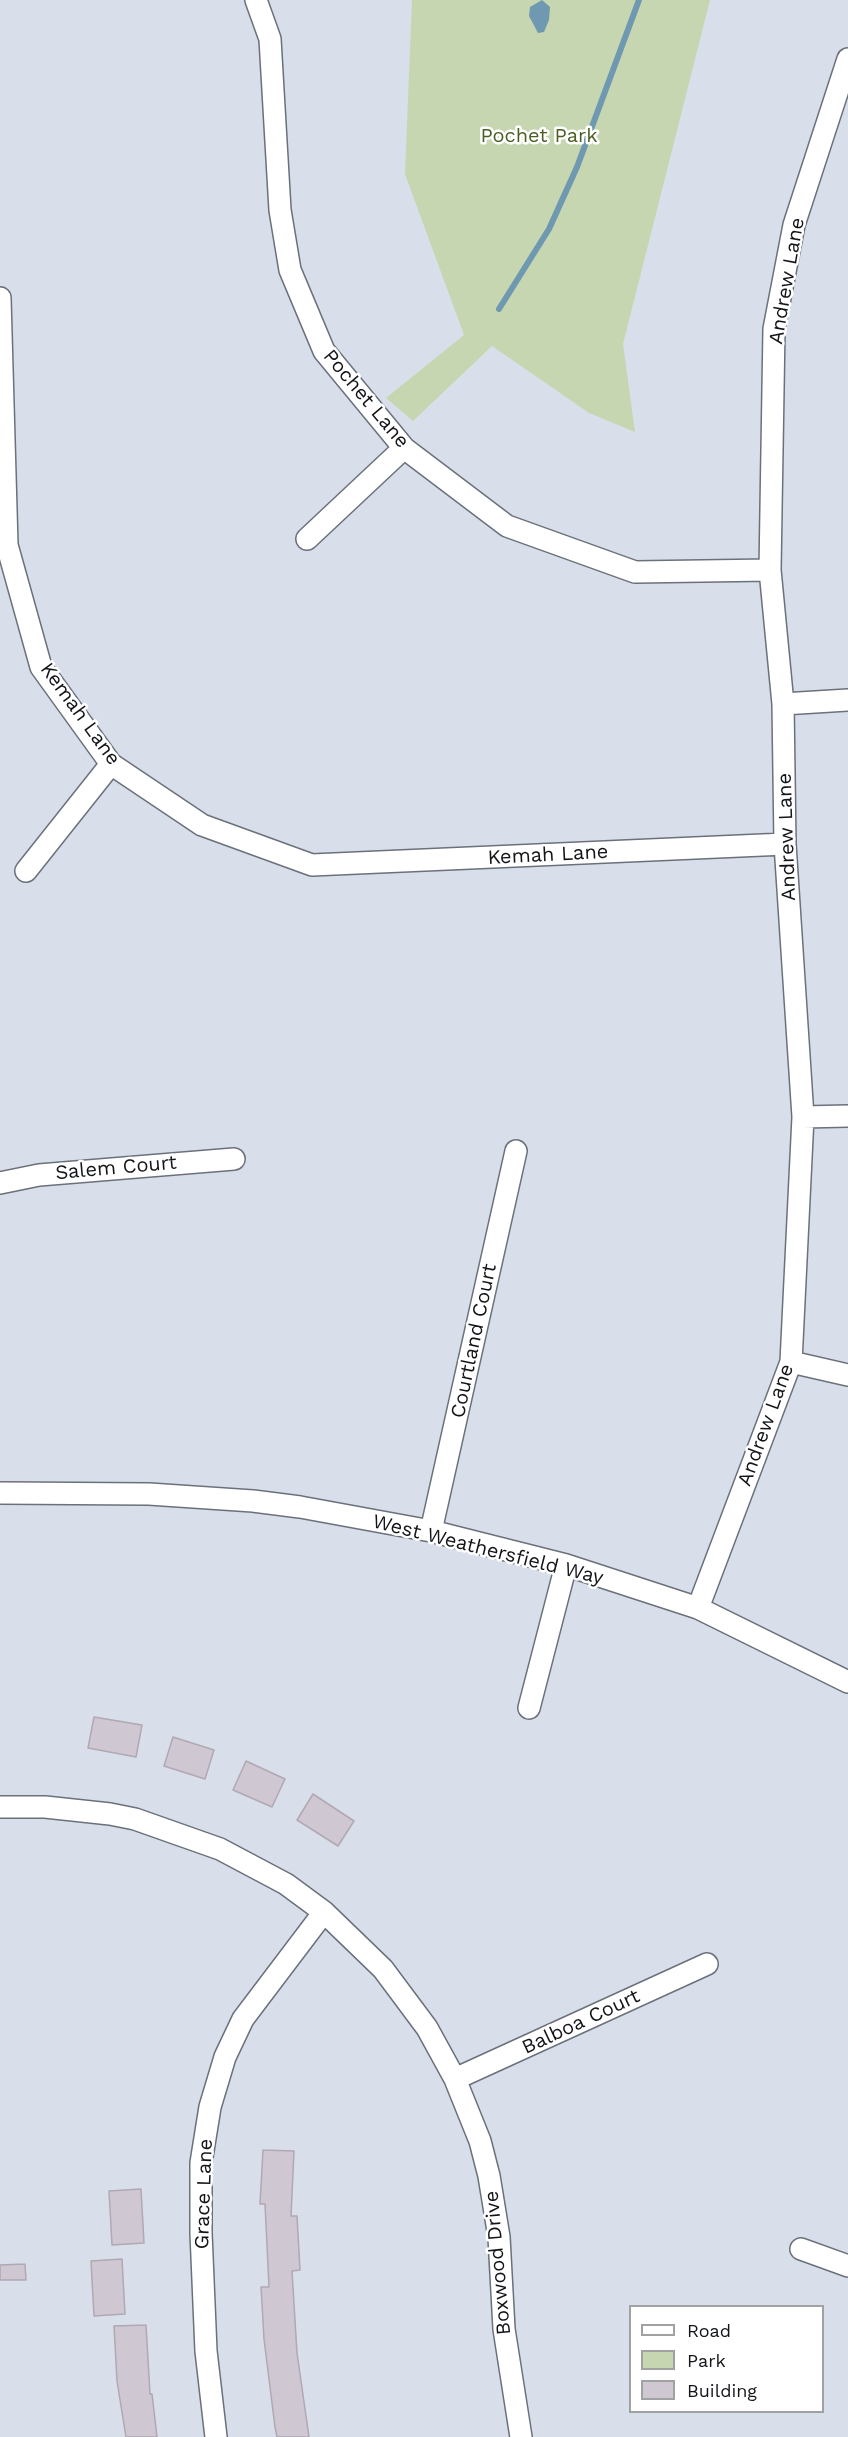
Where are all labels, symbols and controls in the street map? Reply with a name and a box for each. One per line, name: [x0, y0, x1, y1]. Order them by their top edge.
park label: Pochet Park: [480, 124, 598, 148]
street label: Andrew Lane: [764, 216, 810, 346]
street label: Pochet Lane: [318, 345, 414, 453]
street label: Kemah Lane: [35, 658, 125, 770]
street label: Andrew Lane: [773, 773, 801, 901]
street label: Kemah Lane: [487, 840, 609, 870]
street label: Salem Court: [54, 1151, 178, 1185]
street label: Courtland Court: [446, 1262, 502, 1420]
street label: Andrew Lane: [733, 1361, 799, 1489]
street label: West Weathersfield Way: [370, 1510, 606, 1590]
street label: Balboa Court: [518, 1984, 644, 2060]
street label: Grace Lane: [190, 2138, 218, 2250]
street label: Boxwood Drive: [480, 2190, 516, 2336]
legend: [629, 2305, 824, 2413]
text: Road: [687, 2320, 731, 2341]
text: Park: [687, 2350, 726, 2371]
text: Building: [687, 2380, 757, 2401]

